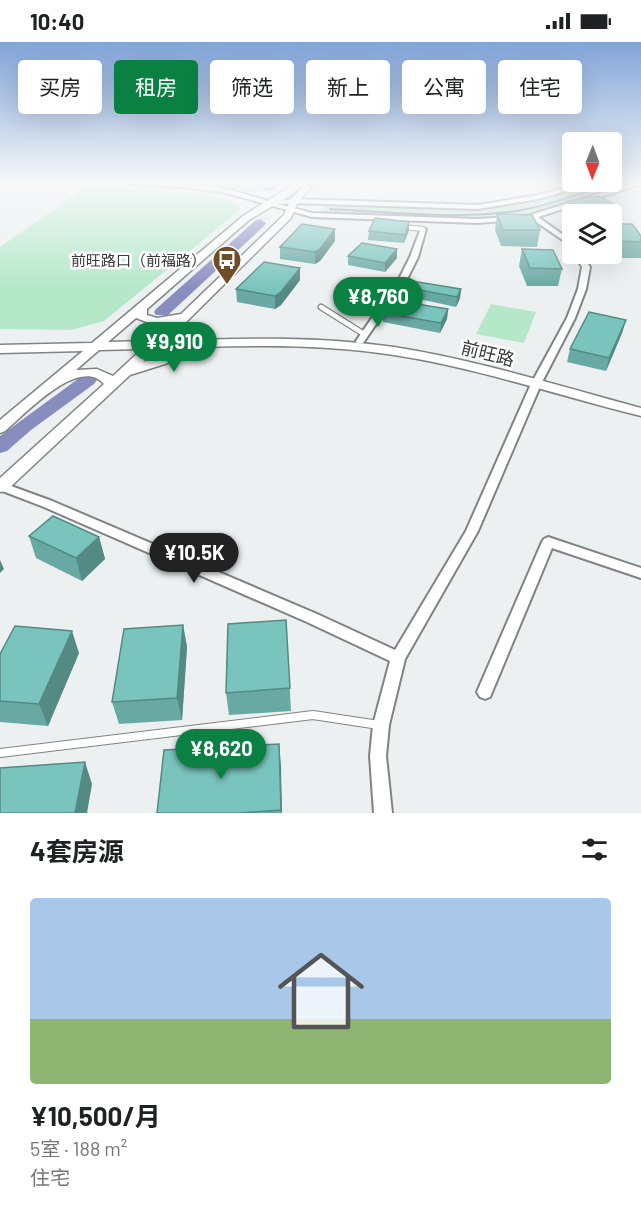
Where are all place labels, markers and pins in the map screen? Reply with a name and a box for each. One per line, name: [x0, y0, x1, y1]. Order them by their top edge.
bus stop icon: 前旺路口（前福路）: [211, 244, 243, 286]
place label: 前旺路口（前福路）: [71, 251, 206, 269]
pin: ¥8,760: [329, 277, 427, 328]
pin: ¥9,910: [125, 322, 223, 373]
pin: ¥10.5K: [145, 533, 243, 584]
pin: ¥8,620: [172, 729, 270, 780]

